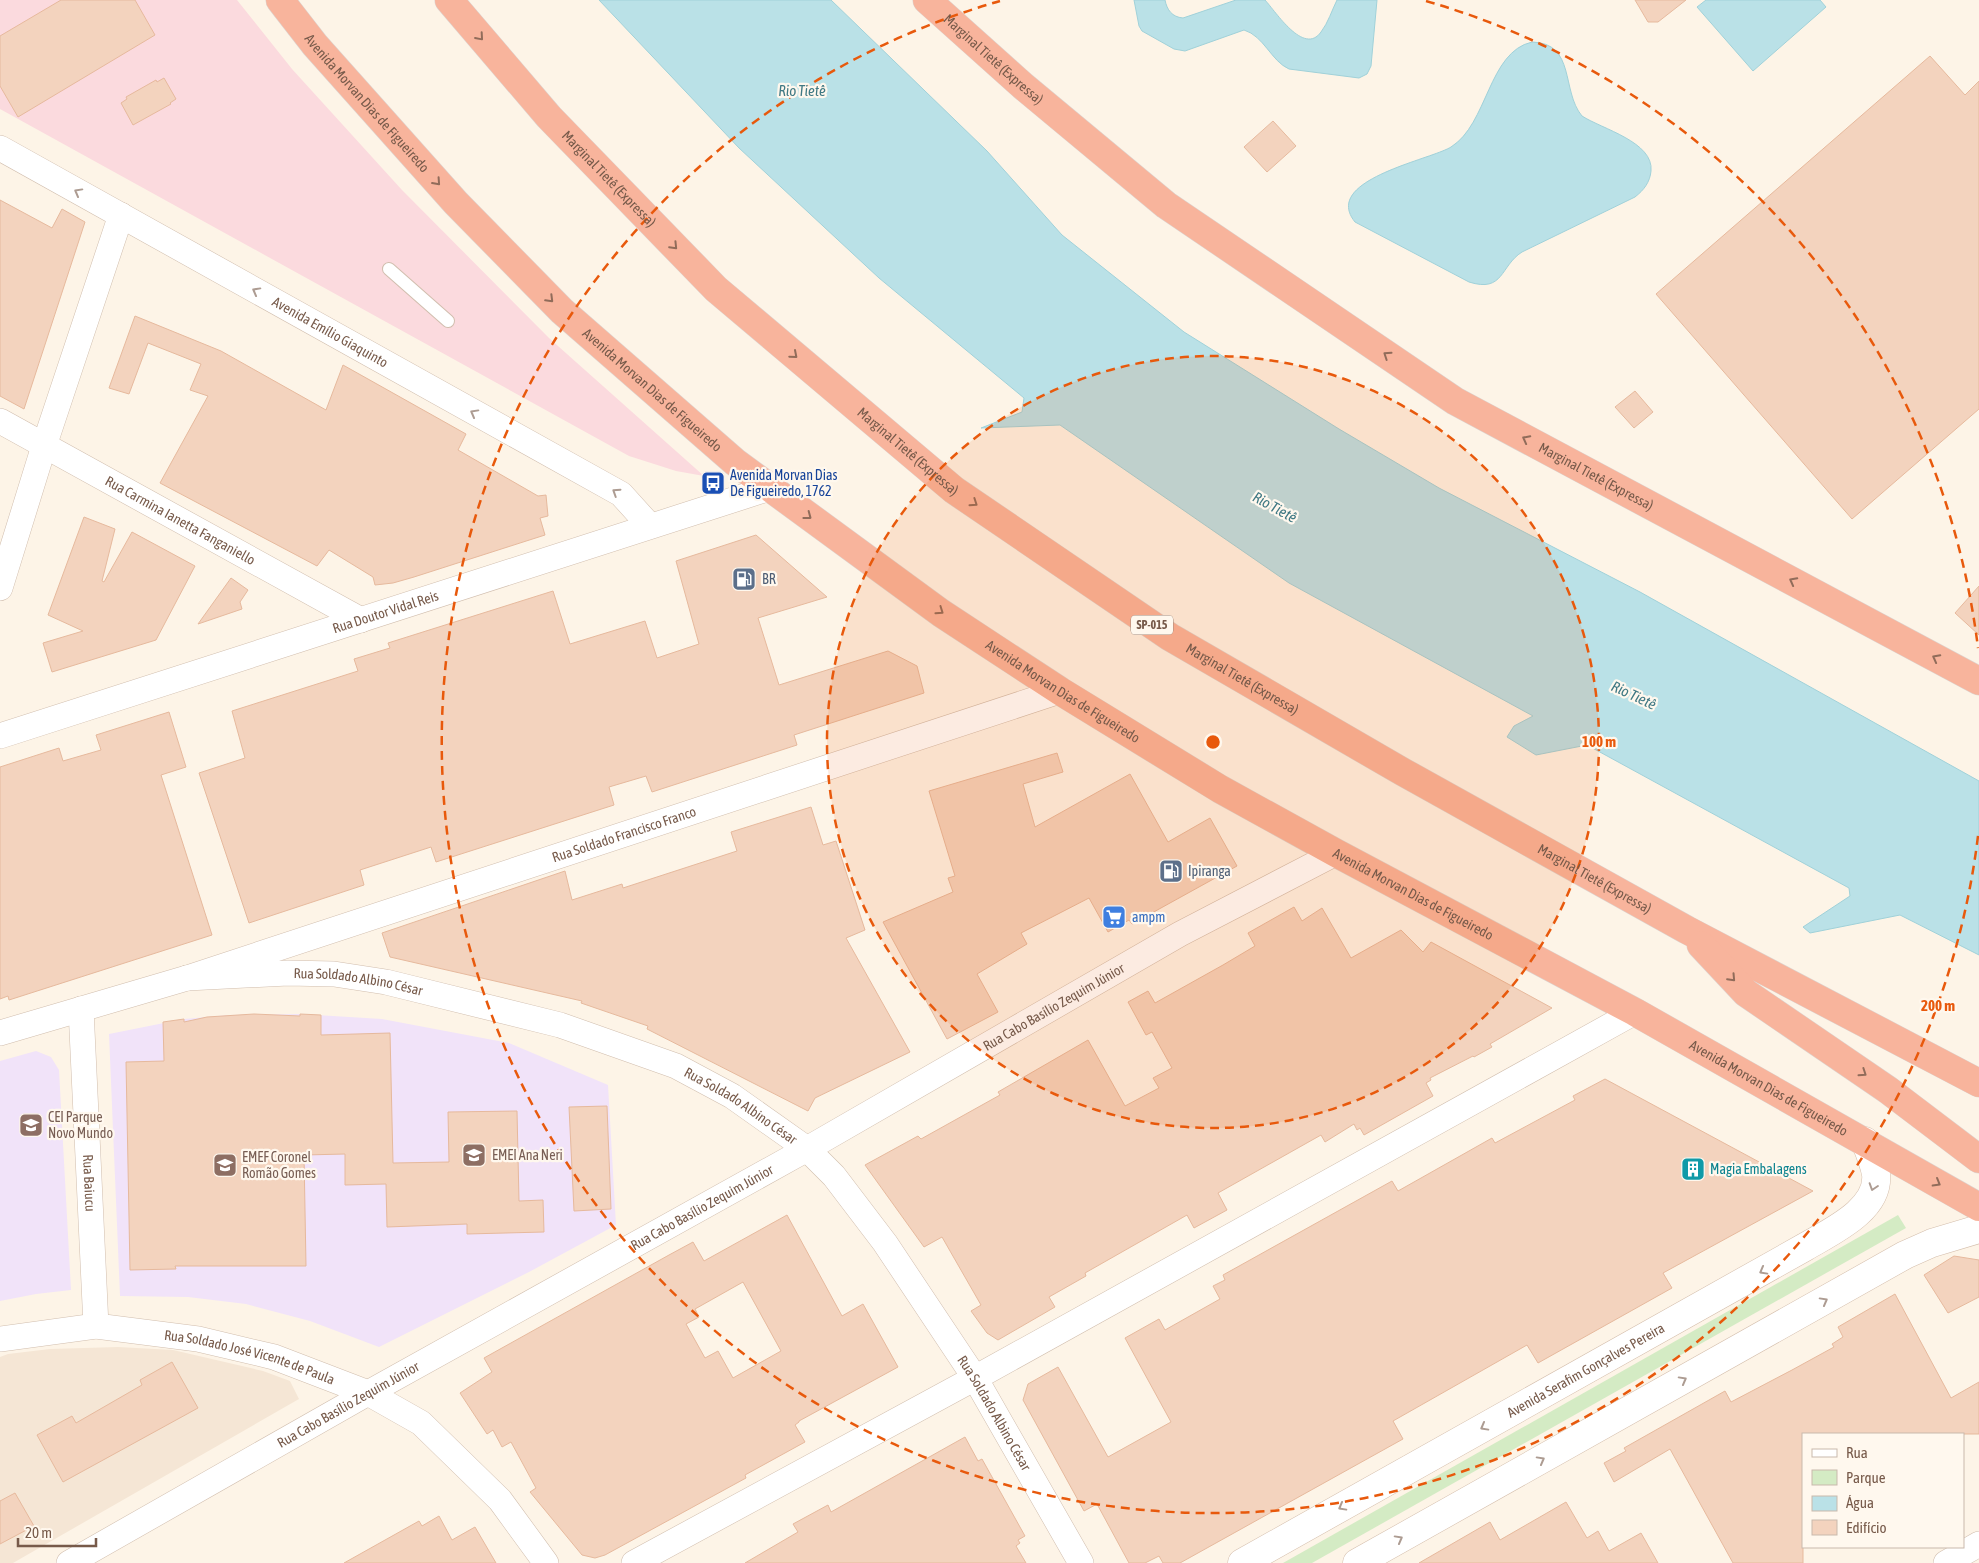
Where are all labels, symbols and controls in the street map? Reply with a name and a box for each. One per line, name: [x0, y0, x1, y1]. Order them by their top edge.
street label: Marginal Tietê (Expressa): [940, 11, 1046, 107]
street label: Avenida Morvan Dias de Figueiredo: [302, 31, 433, 175]
one-way arrow: [475, 31, 483, 40]
water label: Rio Tietê: [778, 82, 826, 99]
street label: Marginal Tietê (Expressa): [559, 127, 659, 230]
one-way arrow: [431, 177, 440, 186]
one-way arrow: [75, 188, 84, 198]
one-way arrow: [668, 240, 677, 249]
one-way arrow: [252, 287, 261, 297]
street label: Avenida Emílio Giaquinto: [270, 293, 391, 371]
one-way arrow: [544, 293, 553, 302]
street label: Avenida Morvan Dias de Figueiredo: [580, 325, 725, 455]
one-way arrow: [788, 350, 797, 358]
one-way arrow: [1383, 352, 1392, 361]
street label: Marginal Tietê (Expressa): [854, 404, 961, 499]
one-way arrow: [470, 409, 479, 419]
one-way arrow: [1522, 435, 1531, 445]
street label: Marginal Tietê (Expressa): [1536, 439, 1656, 513]
place label: Avenida Morvan Dias De Figueiredo, 1762: [730, 467, 837, 499]
bus stop icon: Avenida Morvan Dias De Figueiredo, 1762: [700, 470, 726, 496]
street label: Rua Carmina Ianetta Fanganiello: [103, 473, 258, 568]
water label: Rio Tietê: [1250, 488, 1300, 526]
one-way arrow: [612, 489, 621, 498]
one-way arrow: [968, 497, 977, 506]
one-way arrow: [802, 511, 811, 519]
fuel station icon: BR: [731, 566, 757, 592]
place label: BR: [762, 571, 776, 587]
one-way arrow: [1789, 577, 1798, 587]
street label: Rua Doutor Vidal Reis: [330, 587, 441, 636]
one-way arrow: [934, 605, 944, 614]
road number: SP-015: [1131, 616, 1173, 634]
street label: Avenida Morvan Dias de Figueiredo: [983, 637, 1143, 746]
street label: Marginal Tietê (Expressa): [1183, 640, 1301, 718]
one-way arrow: [1932, 654, 1941, 664]
water label: Rio Tietê: [1609, 677, 1659, 713]
centre of rings: [1204, 733, 1222, 751]
text: 100 m: [1582, 733, 1616, 750]
street label: Rua Soldado Francisco Franco: [550, 803, 698, 865]
street label: Marginal Tietê (Expressa): [1535, 841, 1654, 917]
street label: Avenida Morvan Dias de Figueiredo: [1330, 845, 1496, 943]
fuel station icon: Ipiranga: [1158, 858, 1184, 884]
place label: Ipiranga: [1188, 863, 1231, 879]
supermarket icon: ampm: [1101, 904, 1127, 930]
place label: ampm: [1132, 909, 1165, 925]
street label: Rua Cabo Basílio Zequim Júnior: [980, 959, 1128, 1054]
street label: Rua Soldado Albino César: [293, 965, 425, 999]
one-way arrow: [1726, 973, 1735, 982]
text: 200 m: [1921, 997, 1955, 1014]
street label: Avenida Morvan Dias de Figueiredo: [1687, 1037, 1851, 1139]
street label: Rua Soldado Albino César: [682, 1064, 801, 1148]
one-way arrow: [1857, 1067, 1867, 1076]
place label: CEI Parque Novo Mundo: [48, 1109, 113, 1141]
school or university icon: CEI Parque Novo Mundo: [18, 1112, 44, 1138]
school or university icon: EMEI Ana Neri: [461, 1142, 487, 1168]
place label: EMEI Ana Neri: [492, 1147, 563, 1163]
place label: EMEF Coronel Romão Gomes: [242, 1149, 316, 1181]
school or university icon: EMEF Coronel Romão Gomes: [212, 1152, 238, 1178]
street label: Rua Baiucu: [80, 1154, 99, 1212]
building icon: Magia Embalagens: [1680, 1156, 1706, 1182]
street label: Rua Cabo Basílio Zequim Júnior: [628, 1161, 777, 1253]
place label: Magia Embalagens: [1710, 1161, 1807, 1177]
one-way arrow: [1932, 1176, 1941, 1186]
one-way arrow: [1869, 1182, 1879, 1191]
one-way arrow: [1759, 1265, 1768, 1275]
one-way arrow: [1819, 1297, 1828, 1307]
street label: Avenida Serafim Gonçalves Pereira: [1504, 1320, 1667, 1421]
street label: Rua Soldado José Vicente de Paula: [163, 1327, 337, 1388]
street label: Rua Soldado Albino César: [954, 1352, 1035, 1474]
street label: Rua Cabo Basílio Zequim Júnior: [274, 1358, 423, 1451]
one-way arrow: [1677, 1376, 1686, 1386]
one-way arrow: [1480, 1421, 1489, 1431]
legend: [1802, 1433, 1964, 1548]
text: Rua: [1846, 1444, 1868, 1461]
one-way arrow: [1536, 1456, 1545, 1466]
text: Parque: [1846, 1469, 1886, 1486]
text: Água: [1846, 1494, 1874, 1511]
one-way arrow: [1338, 1501, 1347, 1511]
scale bar: [18, 1516, 95, 1548]
text: Edifício: [1846, 1519, 1887, 1536]
text: 20 m: [25, 1524, 52, 1541]
one-way arrow: [1394, 1535, 1403, 1545]

